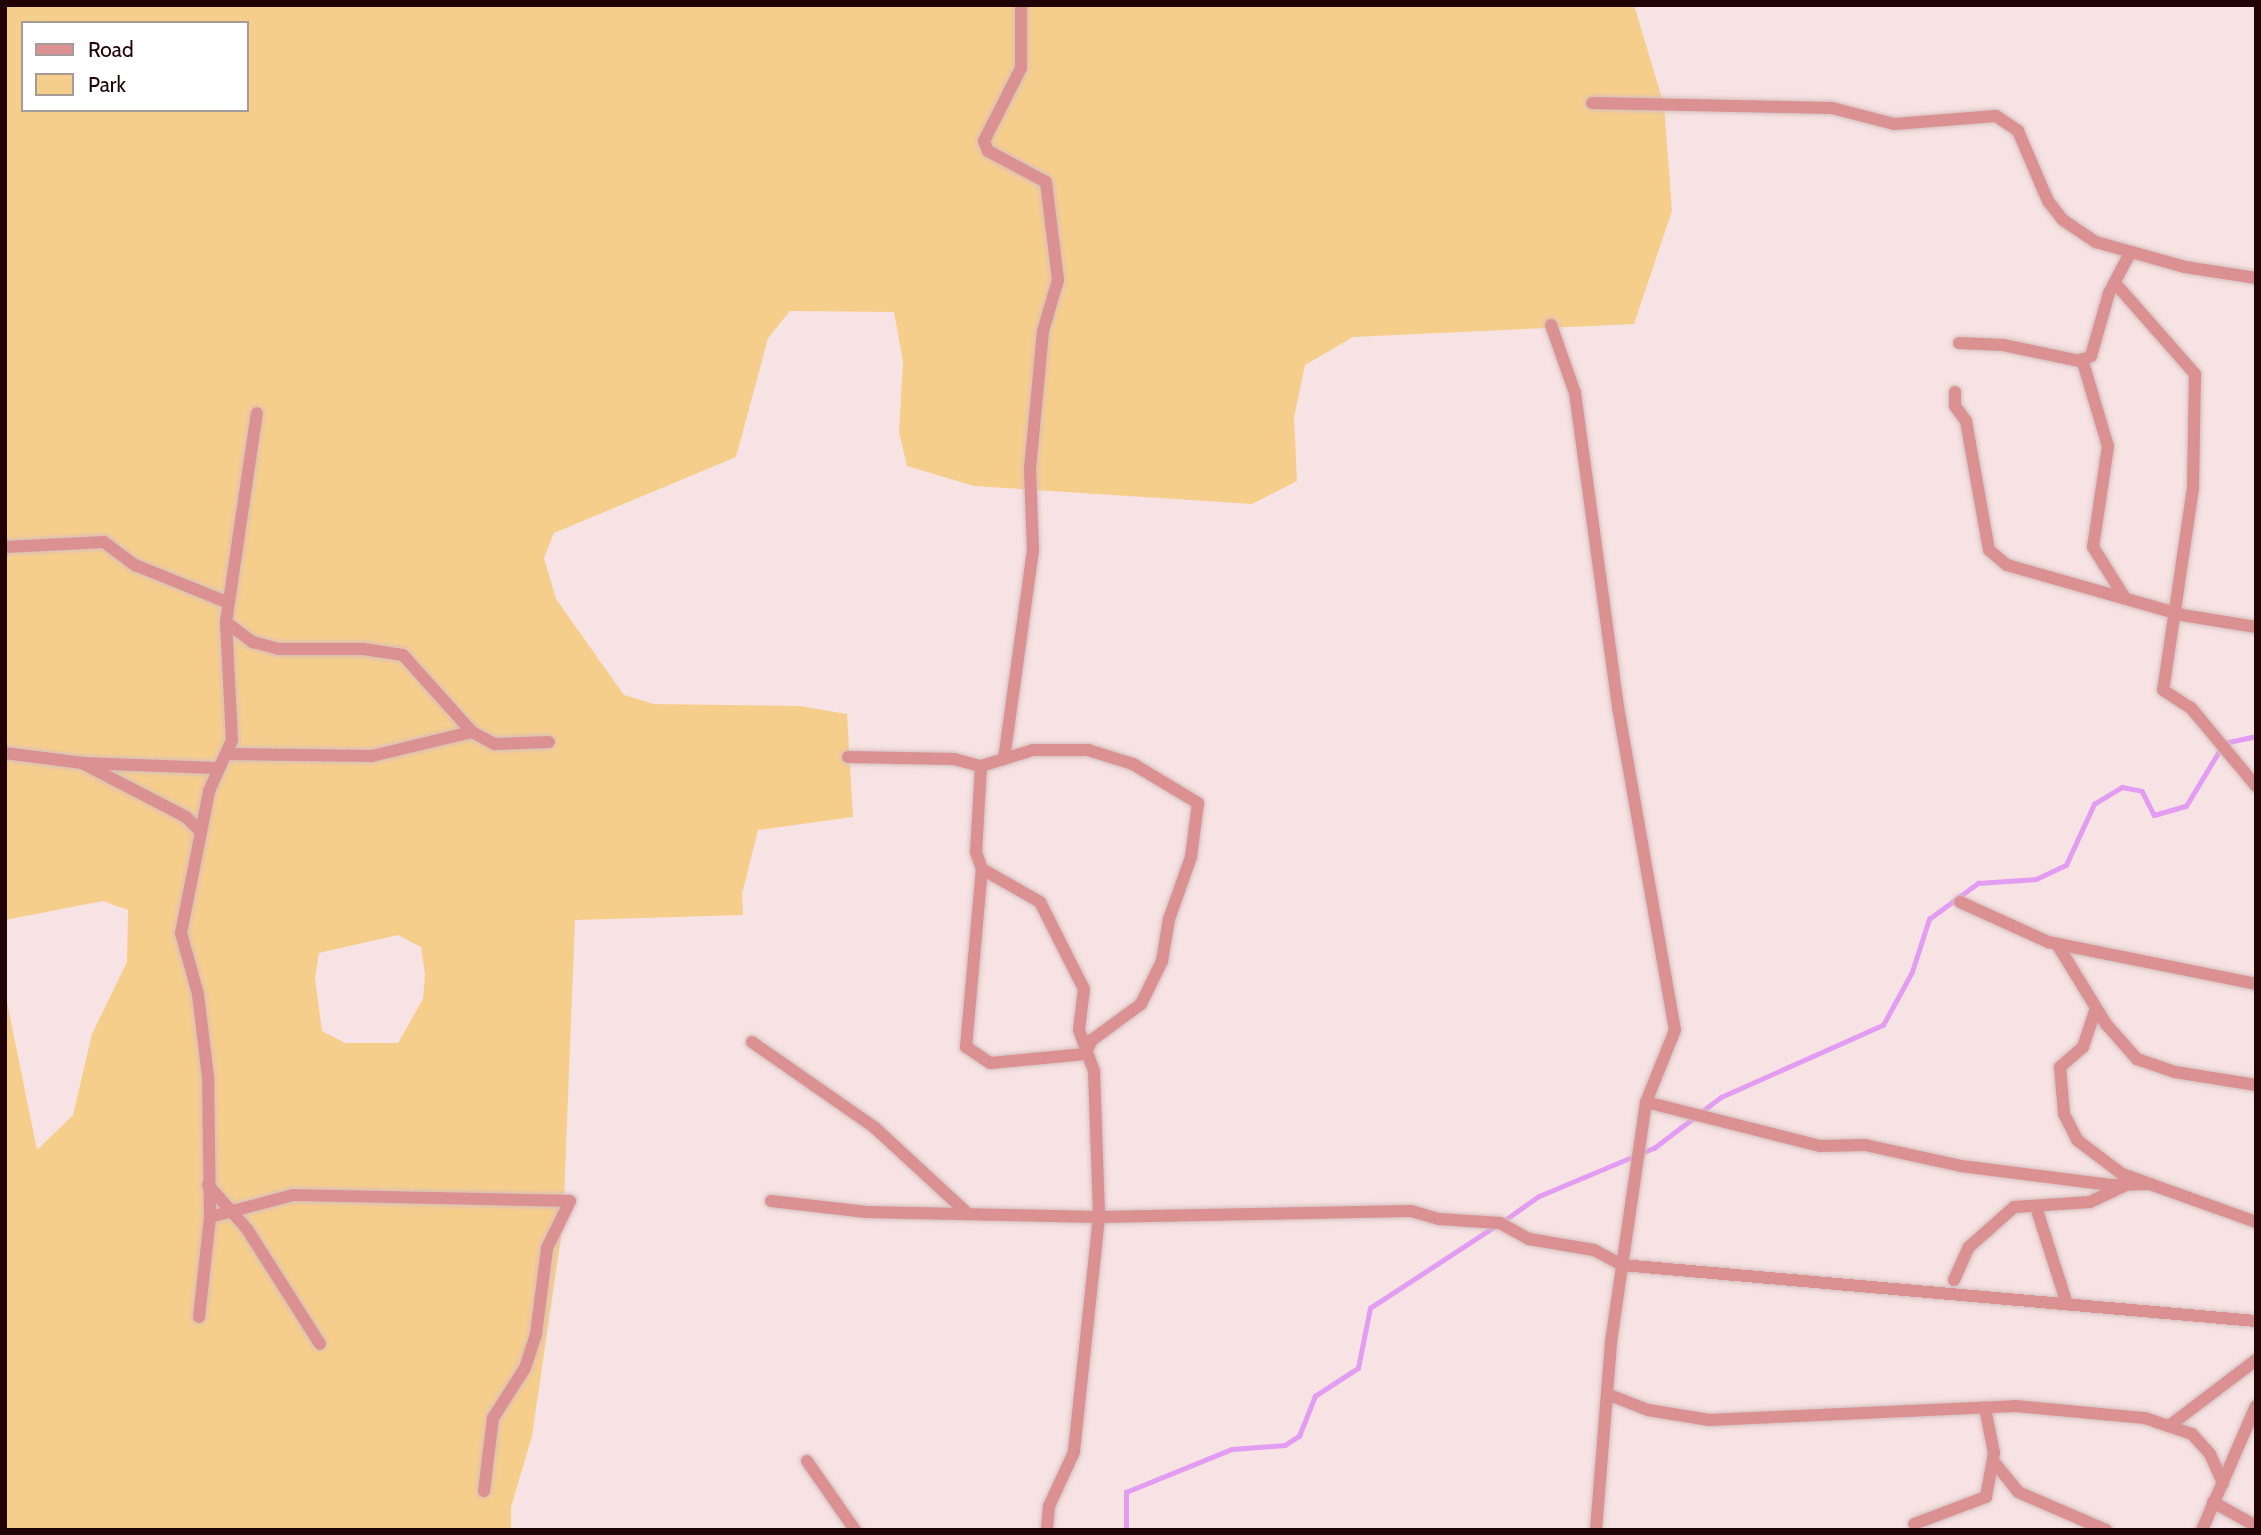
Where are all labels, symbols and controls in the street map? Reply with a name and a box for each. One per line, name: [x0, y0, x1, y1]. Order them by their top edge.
legend: [21, 21, 248, 112]
text: Road: [88, 37, 134, 62]
text: Park: [88, 72, 126, 97]

